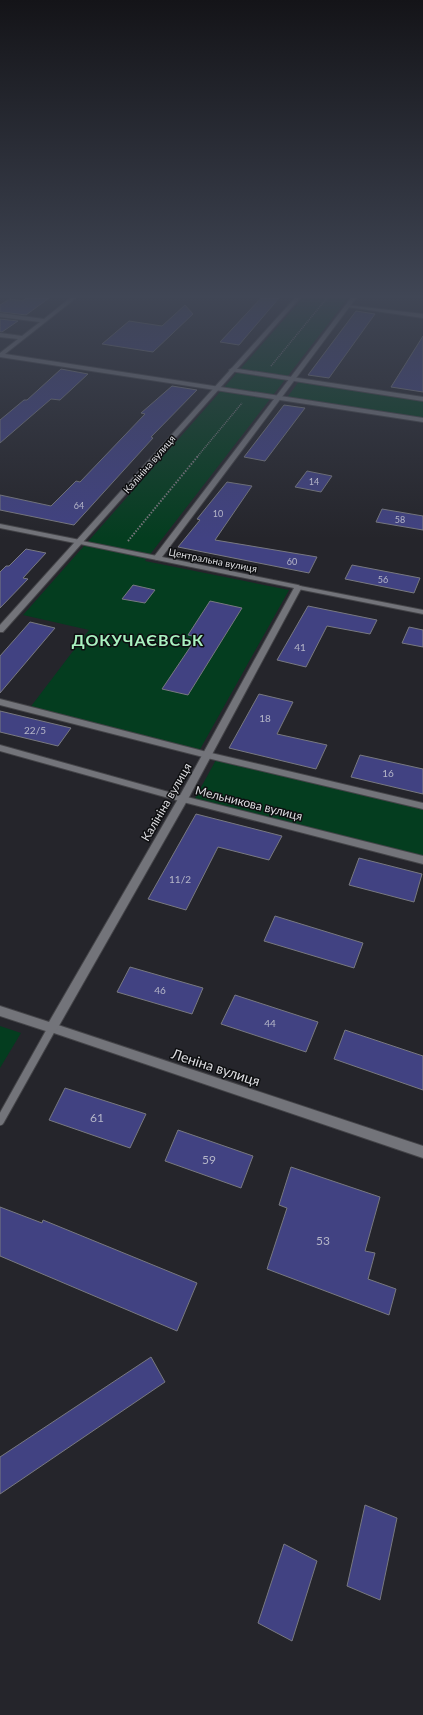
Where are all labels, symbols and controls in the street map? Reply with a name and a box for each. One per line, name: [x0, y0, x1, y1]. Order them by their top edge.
street label: Калініна вулиця: [120, 432, 178, 496]
house number: 14: [309, 476, 319, 487]
house number: 64: [74, 500, 84, 511]
house number: 10: [213, 508, 223, 519]
house number: 58: [395, 514, 405, 525]
street label: Центральна вулиця: [168, 546, 258, 574]
house number: 60: [287, 556, 297, 567]
house number: 56: [378, 574, 388, 585]
district label: ДОКУЧАЄВСЬК: [72, 630, 204, 649]
house number: 41: [294, 641, 306, 653]
house number: 18: [259, 712, 271, 724]
house number: 22/5: [24, 724, 46, 736]
street label: Калініна вулиця: [138, 760, 194, 844]
house number: 16: [382, 767, 394, 779]
street label: Мельникова вулиця: [194, 782, 304, 824]
house number: 11/2: [169, 873, 191, 885]
house number: 46: [154, 984, 166, 996]
house number: 44: [264, 1017, 276, 1029]
street label: Леніна вулиця: [169, 1044, 262, 1089]
house number: 61: [90, 1110, 104, 1125]
house number: 59: [202, 1152, 216, 1167]
house number: 53: [316, 1233, 330, 1248]

